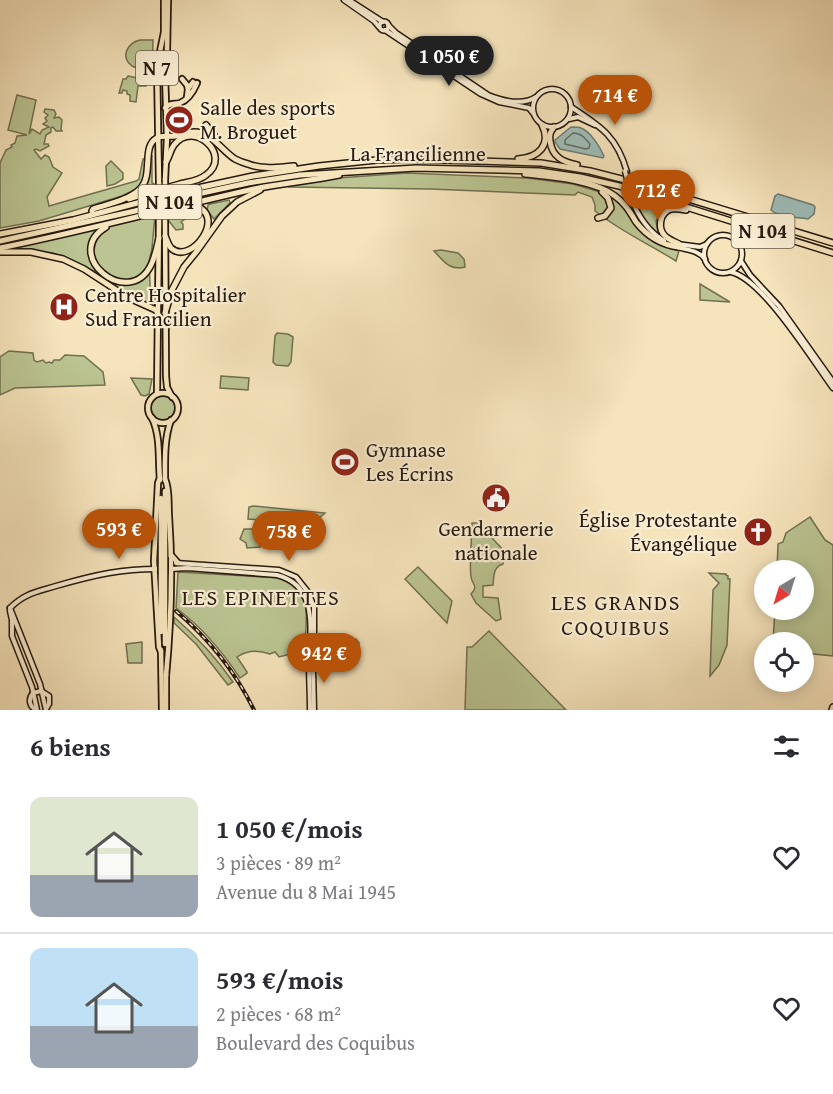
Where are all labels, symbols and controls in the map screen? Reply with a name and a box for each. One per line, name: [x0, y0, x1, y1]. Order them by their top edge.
pin: 1 050 €: [394, 36, 504, 87]
text: 1 050 €: [419, 41, 479, 70]
road number: N 7: [136, 51, 178, 85]
pin: 714 €: [573, 75, 657, 126]
text: 714 €: [592, 80, 638, 109]
place label: Salle des sports M. Broguet: [200, 92, 335, 147]
sports icon: Salle des sports M. Broguet: [163, 104, 195, 136]
street label: La Francilienne: [350, 138, 486, 169]
pin: 712 €: [616, 170, 700, 221]
text: 712 €: [635, 175, 681, 204]
road number: N 104: [138, 185, 201, 219]
road number: N 104: [732, 214, 795, 248]
place label: Centre Hospitalier Sud Francilien: [85, 279, 246, 334]
hospital icon: Centre Hospitalier Sud Francilien: [48, 291, 80, 323]
place label: Gymnase Les Écrins: [366, 434, 454, 489]
sports icon: Gymnase Les Écrins: [329, 446, 361, 478]
public building icon: Gendarmerie nationale: [480, 482, 512, 514]
place label: Église Protestante Évangélique: [579, 504, 737, 559]
pin: 593 €: [77, 509, 161, 560]
pin: 758 €: [247, 511, 331, 562]
place label: Gendarmerie nationale: [438, 513, 554, 568]
text: 593 €: [96, 514, 142, 543]
text: 758 €: [266, 516, 312, 545]
church icon: Église Protestante Évangélique: [742, 516, 774, 548]
north arrow: [754, 560, 814, 620]
map controls: [754, 560, 814, 692]
district label: LES EPINETTES: [182, 581, 340, 613]
district label: LES GRANDS COQUIBUS: [551, 586, 681, 643]
button: locate: [754, 632, 814, 692]
pin: 942 €: [282, 633, 366, 684]
text: 942 €: [301, 638, 347, 667]
text: 6 biens: [30, 727, 111, 766]
icon: filters: [770, 730, 803, 763]
text: 1 050 €/mois: [216, 809, 363, 848]
icon: home: [78, 821, 150, 893]
icon: heart: [770, 841, 803, 874]
text: 3 pièces · 89 m²: [216, 848, 341, 877]
text: Avenue du 8 Mai 1945: [216, 877, 396, 906]
text: 593 €/mois: [216, 960, 343, 999]
icon: home: [78, 972, 150, 1044]
icon: heart: [770, 992, 803, 1025]
text: 2 pièces · 68 m²: [216, 999, 341, 1028]
text: Boulevard des Coquibus: [216, 1028, 415, 1057]

